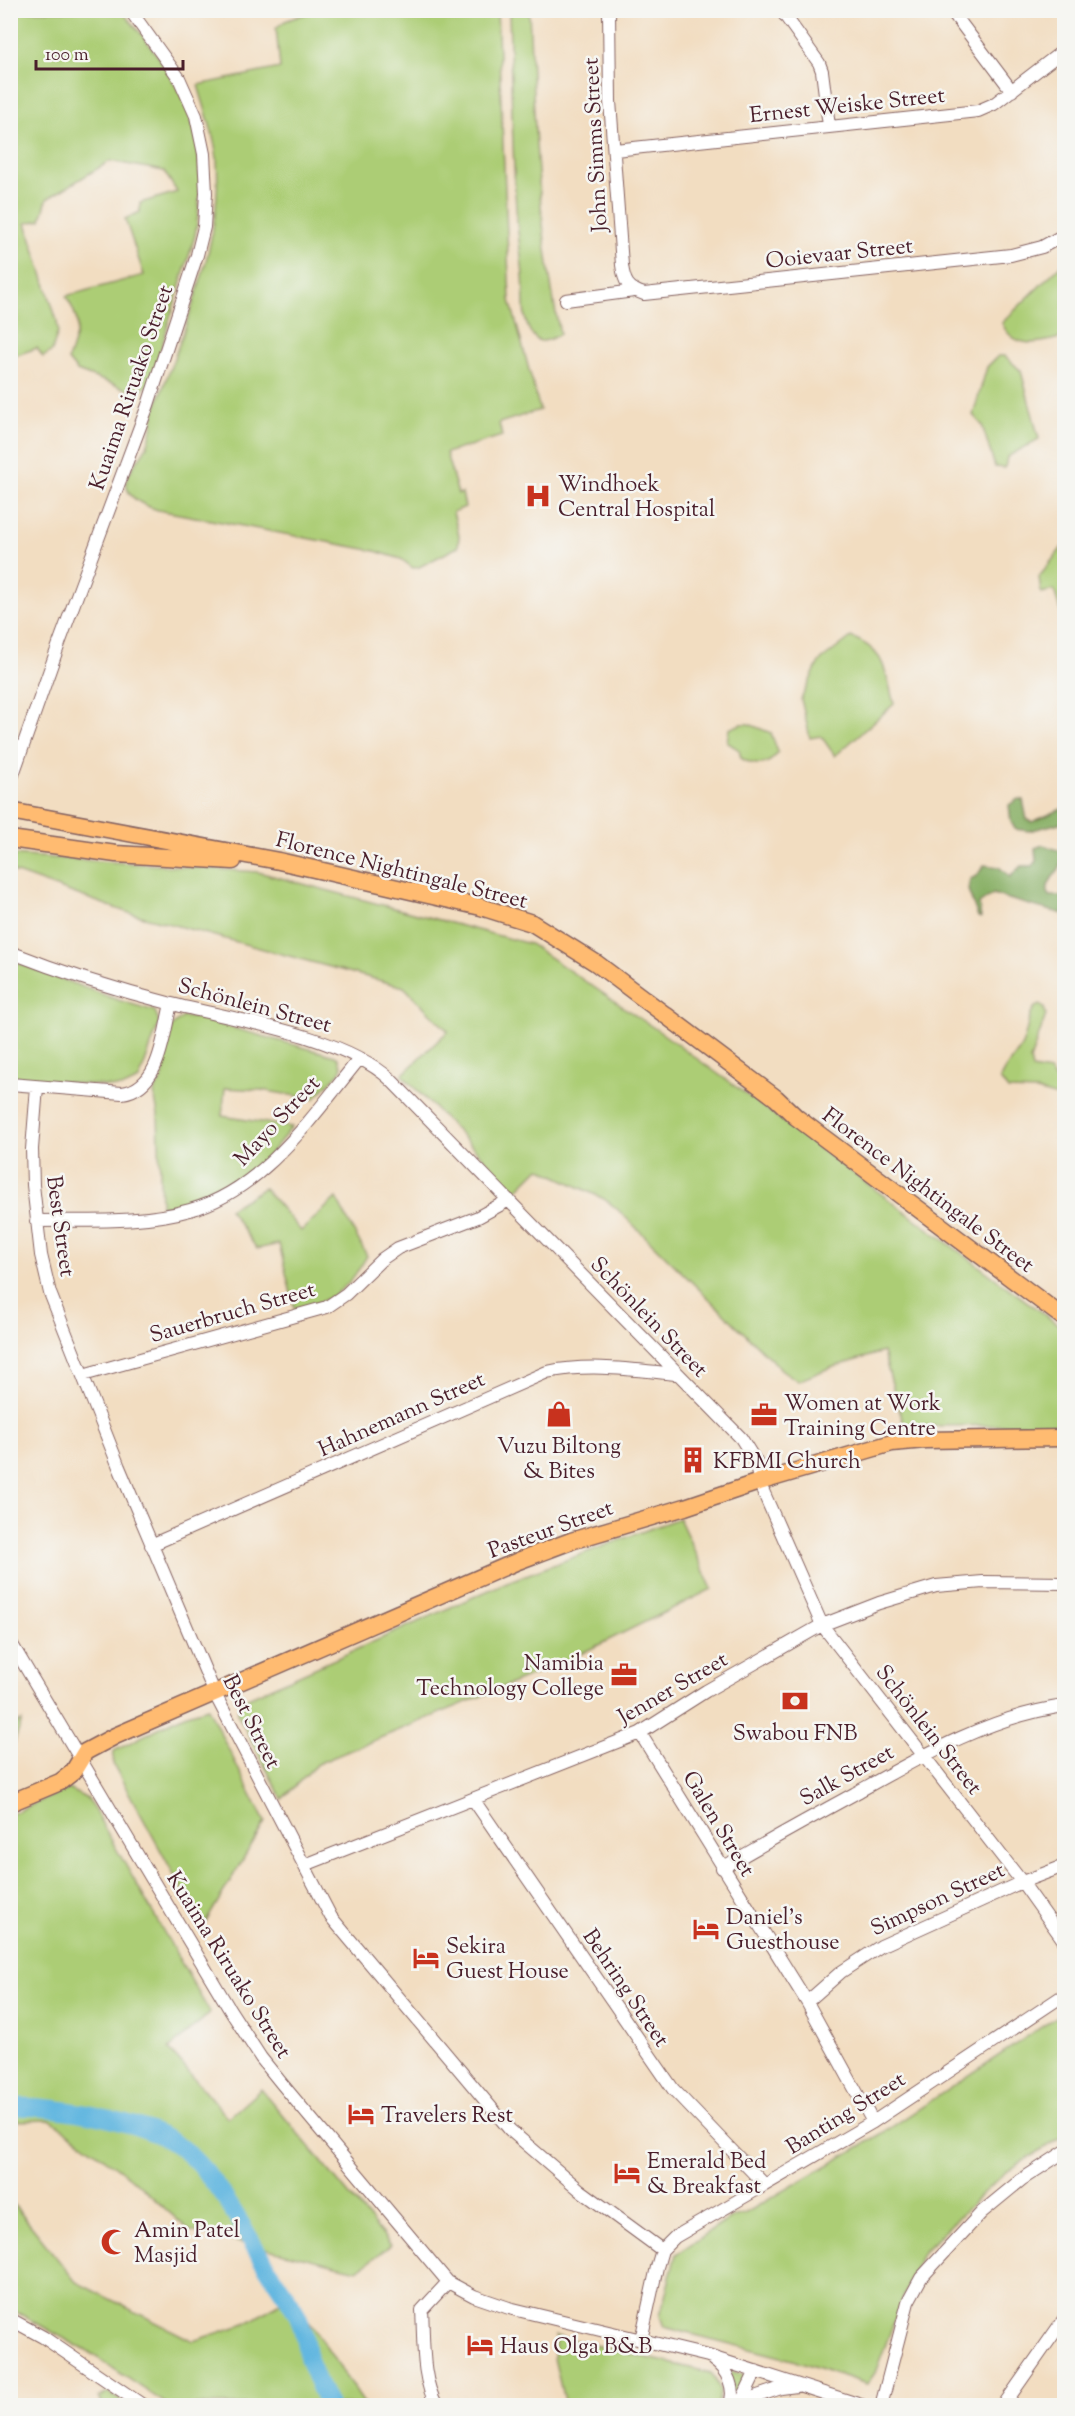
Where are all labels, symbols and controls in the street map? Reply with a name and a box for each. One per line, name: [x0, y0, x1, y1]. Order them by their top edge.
scale bar: [36, 33, 183, 71]
text: 100 m: [45, 43, 89, 69]
street label: John Simms Street: [576, 56, 618, 234]
street label: Ernest Weiske Street: [748, 81, 947, 133]
street label: Ooievaar Street: [764, 231, 915, 279]
street label: Kuaima Riruako Street: [83, 281, 183, 495]
place label: Windhoek Central Hospital: [558, 470, 715, 527]
hospital icon: Windhoek Central Hospital: [523, 481, 553, 511]
street label: Florence Nightingale Street: [272, 825, 531, 919]
street label: Schönlein Street: [174, 971, 335, 1043]
street label: Mayo Street: [228, 1069, 329, 1175]
street label: Florence Nightingale Street: [814, 1101, 1040, 1282]
street label: Best Street: [36, 1174, 82, 1280]
street label: Schönlein Street: [582, 1250, 714, 1386]
street label: Sauerbruch Street: [146, 1275, 320, 1353]
street label: Hahnemann Street: [314, 1364, 491, 1467]
place label: Women at Work Training Centre: [784, 1389, 941, 1446]
shop icon: Vuzu Biltong & Bites: [544, 1399, 574, 1429]
office icon: Women at Work Training Centre: [749, 1400, 779, 1430]
place label: Vuzu Biltong & Bites: [497, 1432, 621, 1489]
building icon: KFBMI Church: [678, 1445, 708, 1475]
place label: KFBMI Church: [713, 1447, 861, 1479]
street label: Pasteur Street: [484, 1493, 619, 1568]
street label: Jenner Street: [612, 1645, 735, 1735]
place label: Namibia Technology College: [416, 1649, 604, 1706]
street label: Schönlein Street: [867, 1659, 989, 1803]
office icon: Namibia Technology College: [609, 1660, 639, 1690]
street label: Best Street: [213, 1670, 288, 1775]
bank icon: Swabou FNB: [780, 1686, 810, 1716]
place label: Swabou FNB: [733, 1719, 857, 1751]
street label: Salk Street: [795, 1737, 901, 1816]
street label: Galen Street: [673, 1765, 762, 1884]
street label: Simpson Street: [866, 1855, 1011, 1946]
street label: Kuaima Riruako Street: [157, 1866, 298, 2066]
place label: Daniel's Guesthouse: [726, 1903, 839, 1960]
hotel icon: Daniel's Guesthouse: [691, 1914, 721, 1944]
street label: Behring Street: [573, 1923, 676, 2054]
place label: Sekira Guest House: [446, 1932, 569, 1989]
hotel icon: Sekira Guest House: [411, 1943, 441, 1973]
street label: Banting Street: [781, 2065, 913, 2164]
hotel icon: Travelers Rest: [346, 2099, 376, 2129]
place label: Travelers Rest: [381, 2101, 513, 2133]
place label: Emerald Bed & Breakfast: [647, 2147, 766, 2204]
hotel icon: Emerald Bed & Breakfast: [612, 2158, 642, 2188]
place label: Amin Patel Masjid: [134, 2216, 240, 2273]
mosque icon: Amin Patel Masjid: [99, 2227, 129, 2257]
hotel icon: Haus Olga B&B: [465, 2330, 495, 2360]
place label: Haus Olga B&B: [500, 2332, 652, 2364]

